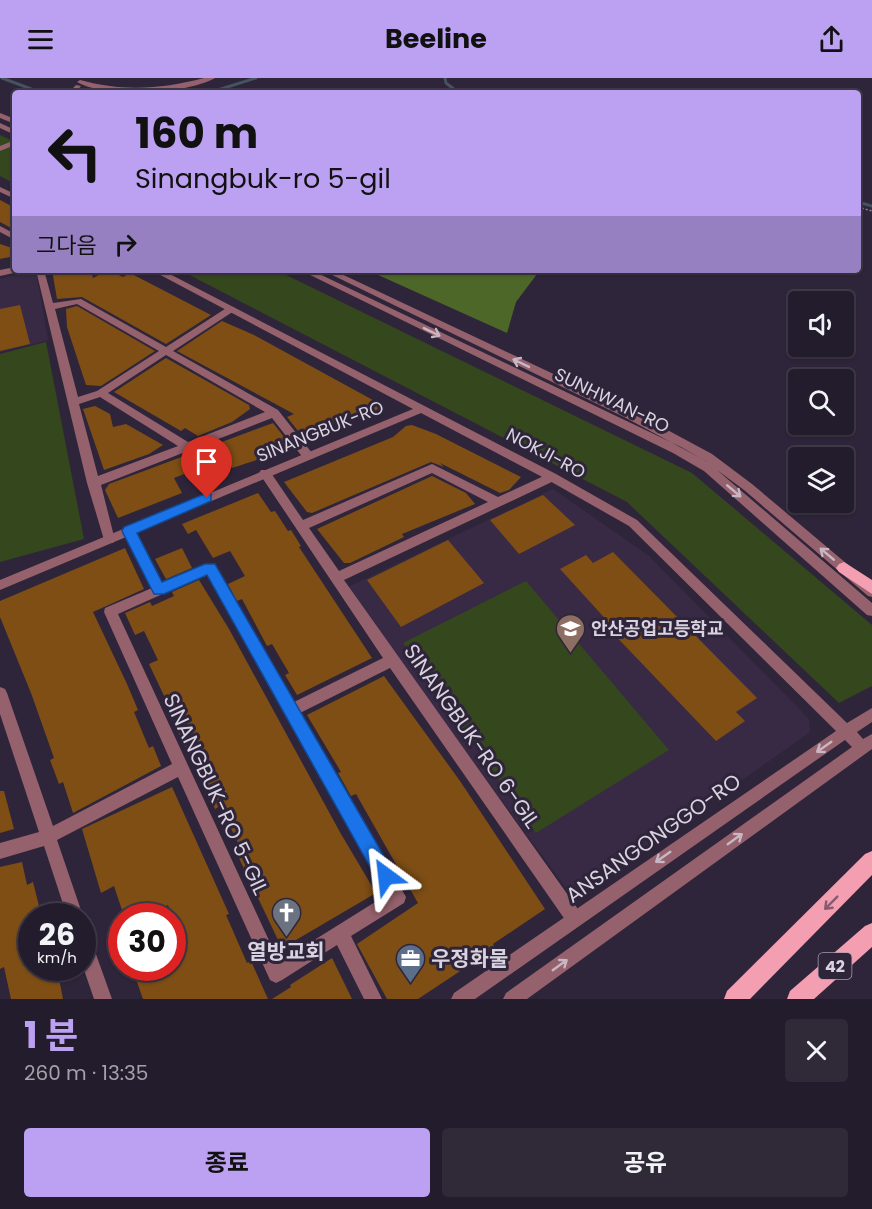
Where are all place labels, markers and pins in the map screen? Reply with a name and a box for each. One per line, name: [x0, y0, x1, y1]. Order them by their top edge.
pin: [181, 436, 232, 498]
school or university icon: 안산공업고등학교: [554, 612, 586, 654]
place label: 안산공업고등학교: [591, 616, 723, 641]
church icon: 열방교회: [270, 896, 302, 938]
place label: 열방교회: [247, 937, 325, 966]
office icon: 우정화물: [394, 942, 426, 984]
place label: 우정화물: [431, 944, 508, 973]

